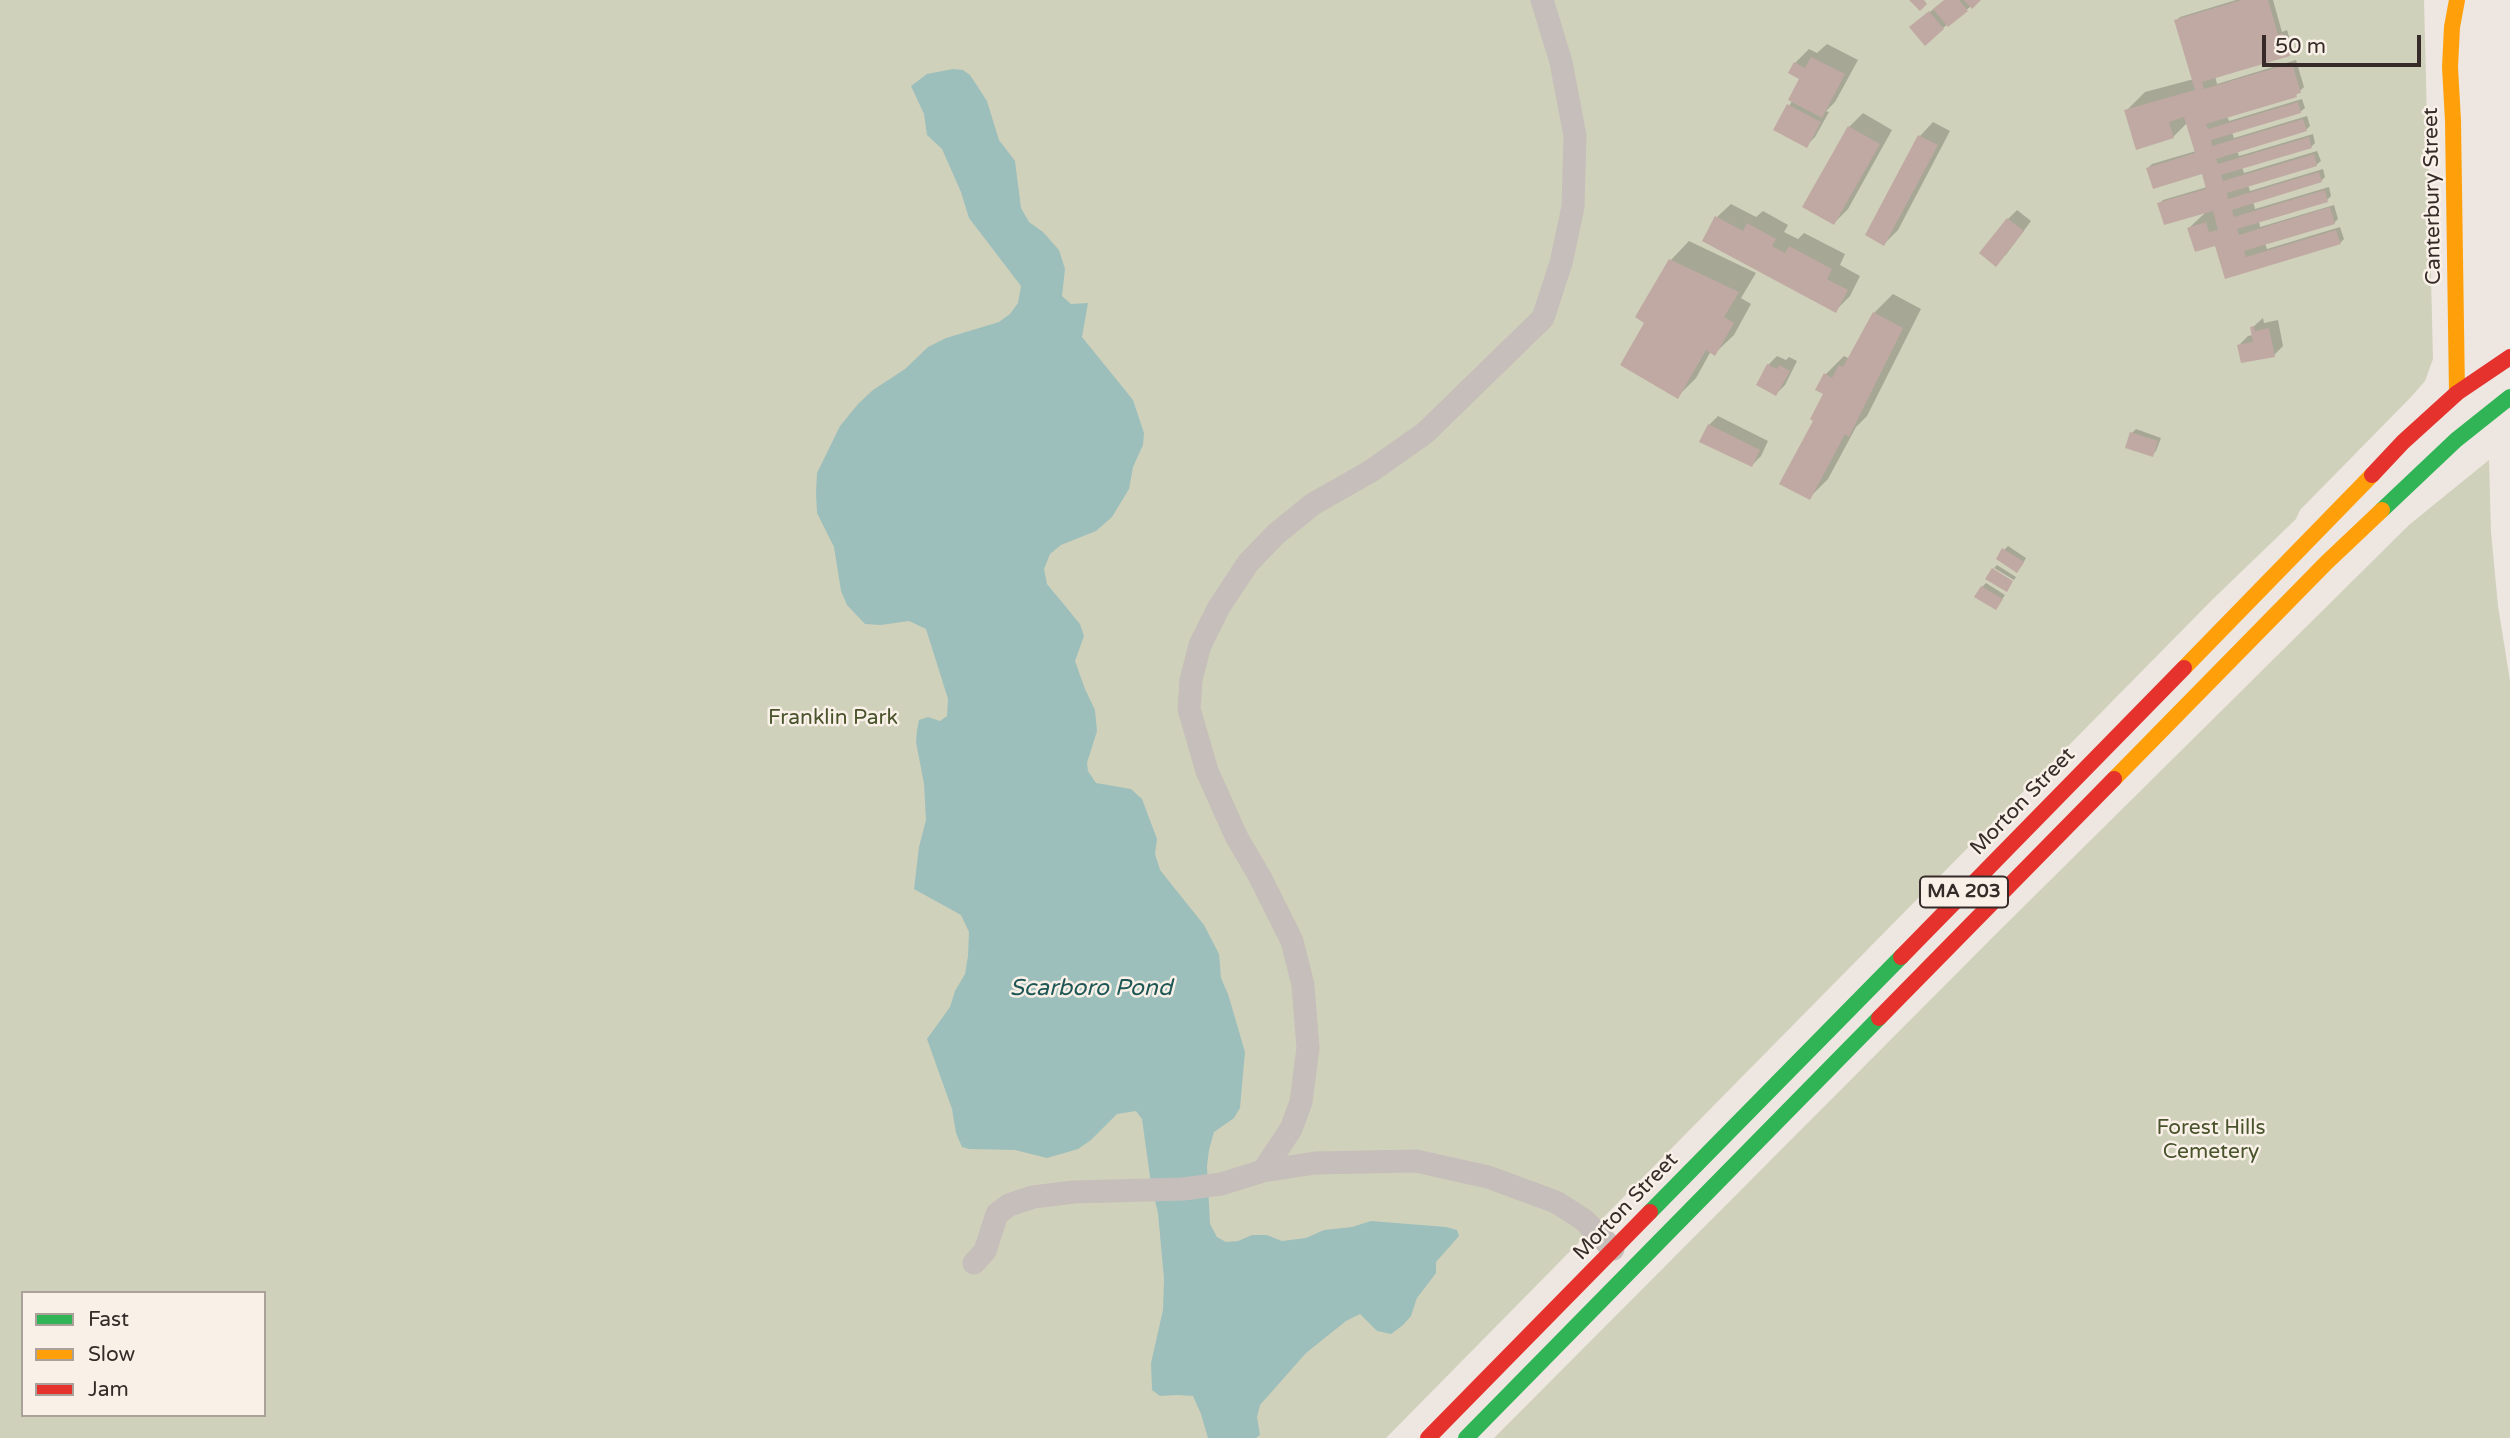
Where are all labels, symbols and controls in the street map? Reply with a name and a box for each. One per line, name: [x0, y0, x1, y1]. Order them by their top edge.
scale bar: [2265, 21, 2424, 65]
text: 50 m: [2275, 34, 2326, 59]
street label: Canterbury Street: [2419, 107, 2447, 285]
park label: Franklin Park: [768, 705, 898, 731]
street label: Morton Street: [1965, 743, 2081, 861]
road number: MA 203: [1920, 876, 2008, 908]
water label: Scarboro Pond: [1010, 975, 1172, 1003]
park label: Forest Hills Cemetery: [2156, 1115, 2266, 1165]
street label: Morton Street: [1568, 1148, 1684, 1266]
legend: [21, 1291, 266, 1417]
text: Fast: [88, 1307, 129, 1332]
text: Slow: [88, 1342, 135, 1367]
text: Jam: [88, 1377, 129, 1402]

